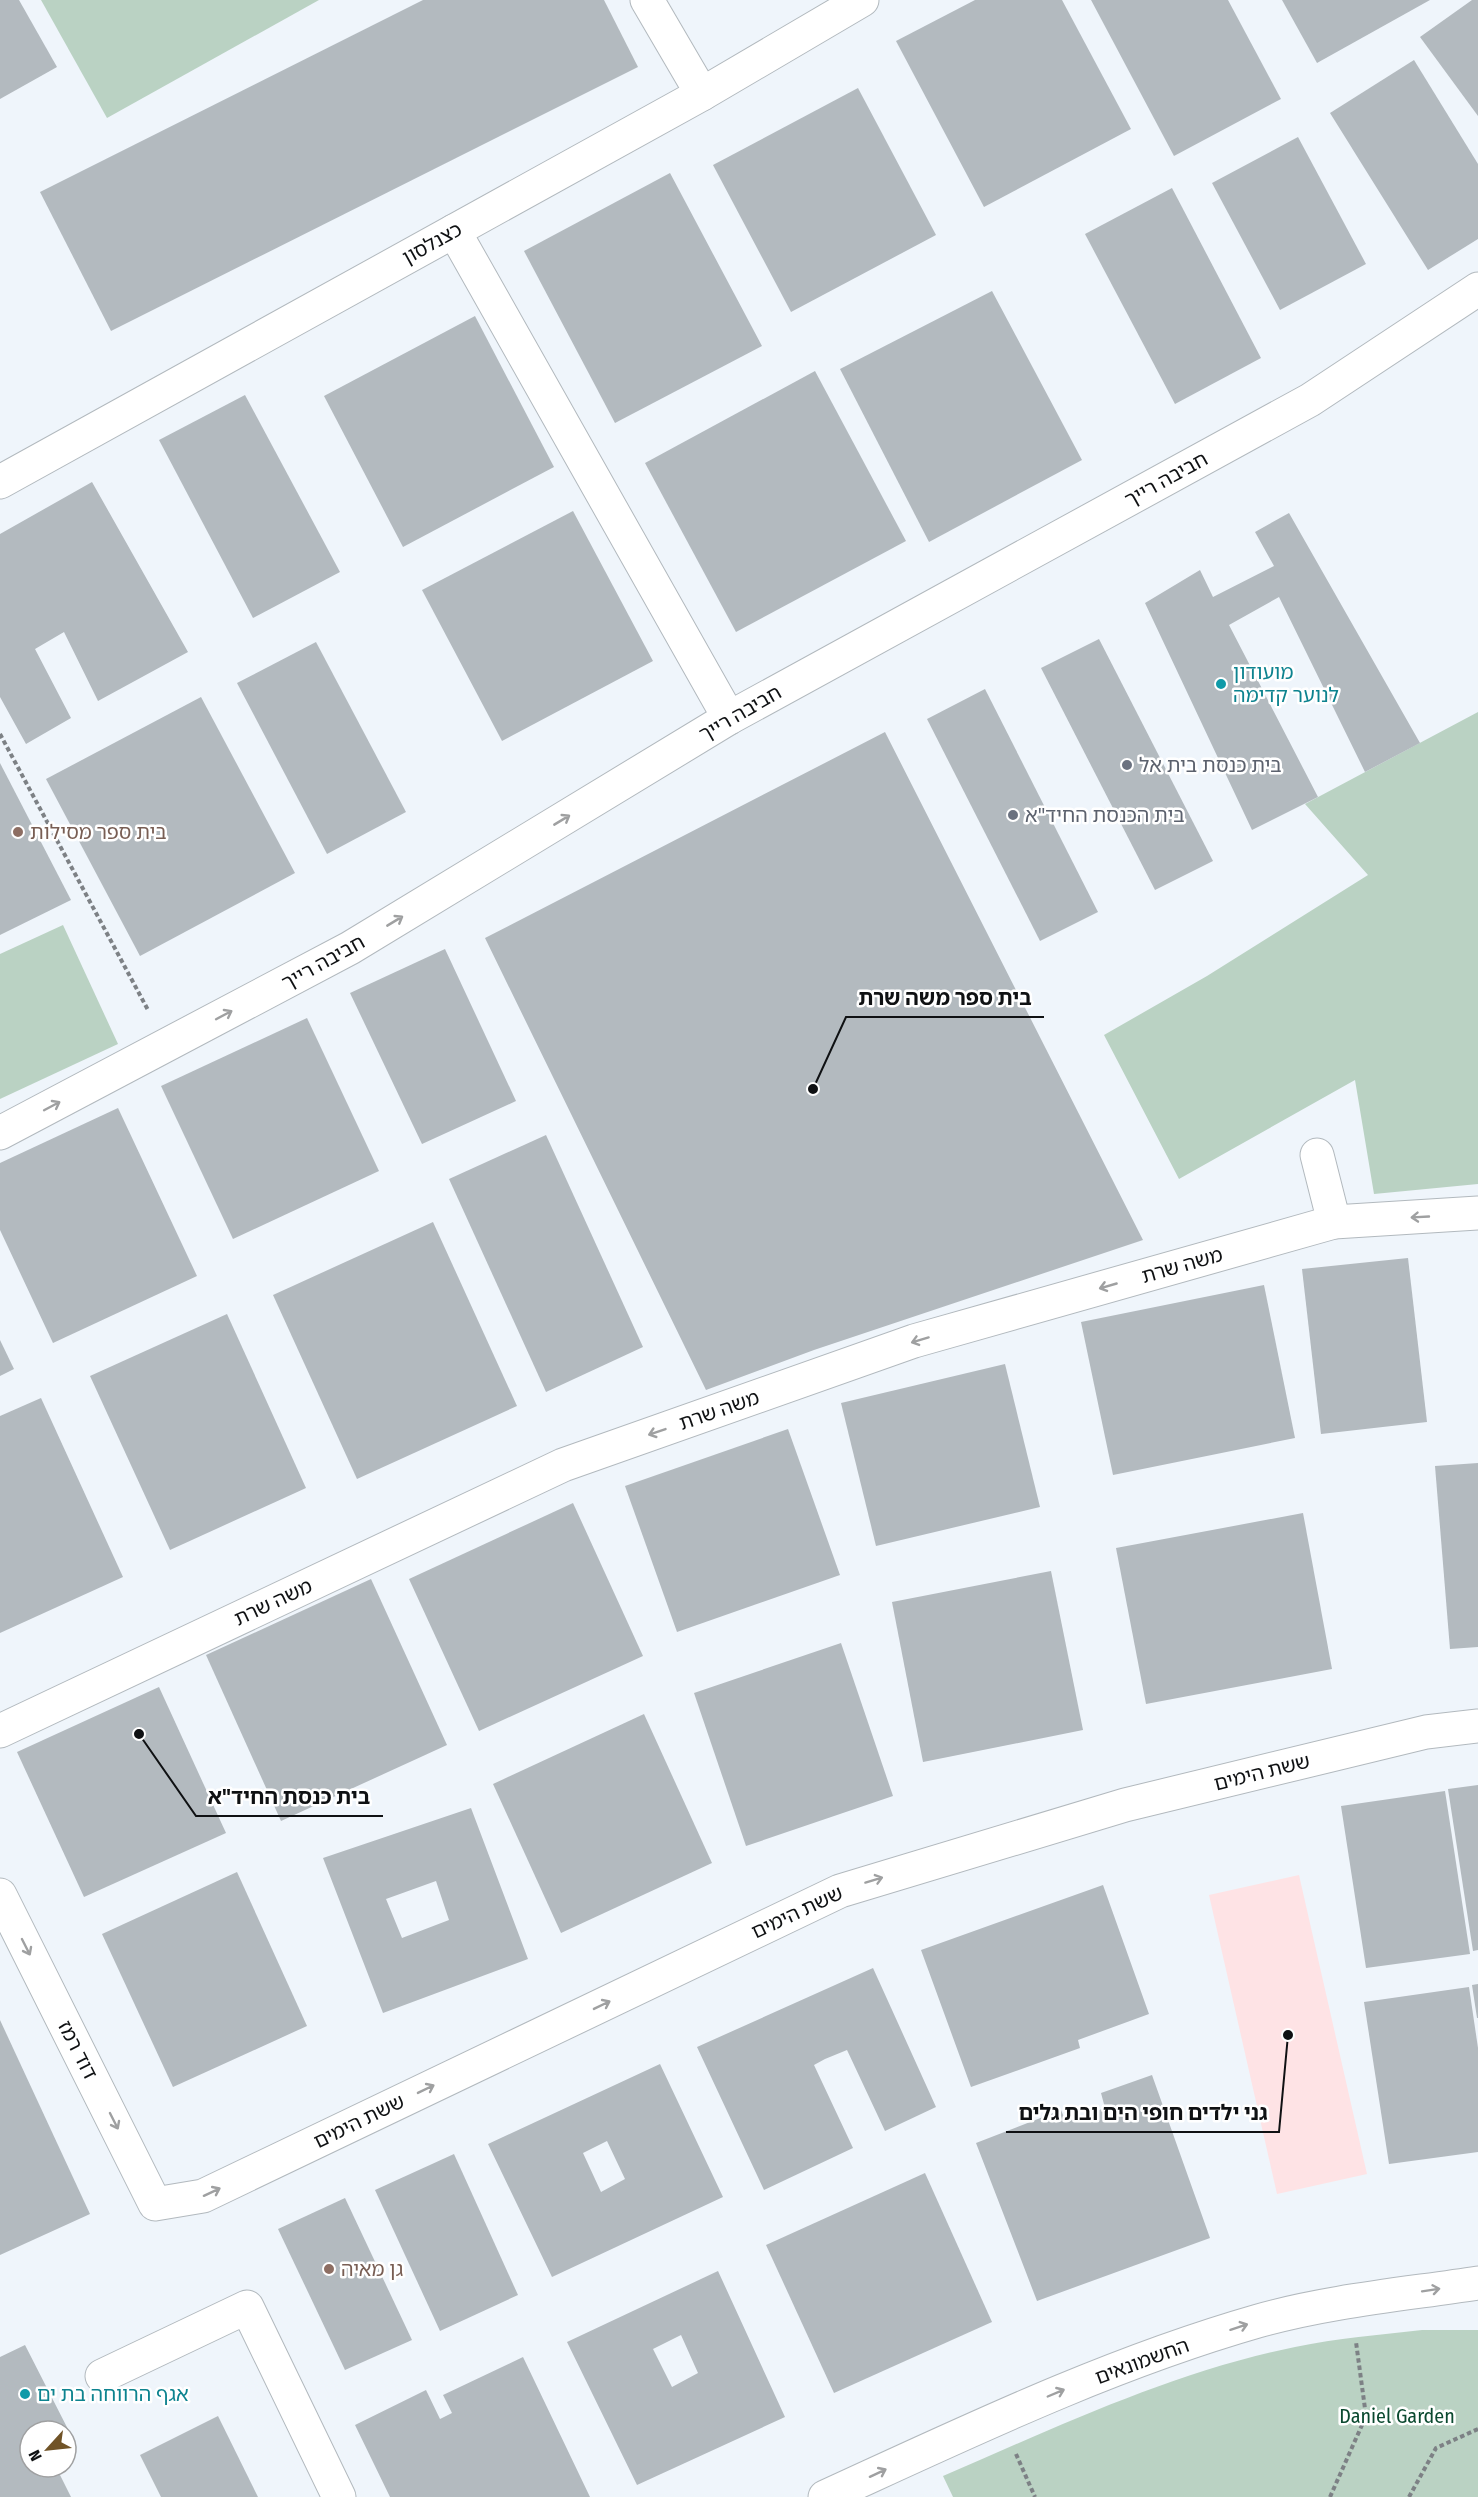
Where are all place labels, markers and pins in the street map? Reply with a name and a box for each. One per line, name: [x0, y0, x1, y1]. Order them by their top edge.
place label: מועודון לנוער קדימה: [1233, 660, 1339, 707]
marker: מועודון לנוער קדימה: [1214, 677, 1228, 691]
place label: בית כנסת בית אל: [1139, 753, 1282, 777]
marker: בית כנסת בית אל: [1120, 758, 1134, 772]
place label: בית הכנסת החיד"א: [1025, 803, 1185, 827]
marker: בית הכנסת החיד"א: [1006, 808, 1020, 822]
place label: בית ספר מסילות: [30, 820, 167, 844]
marker: בית ספר מסילות: [11, 825, 25, 839]
callout: בית ספר משה שרת: [846, 978, 1044, 1017]
callout: בית כנסת החיד"א: [196, 1777, 383, 1816]
callout: גני ילדים חופי הים ובת גלים: [1006, 2093, 1279, 2132]
place label: גן מאיה: [341, 2257, 404, 2281]
marker: גן מאיה: [322, 2262, 336, 2276]
place label: אגף הרווחה בת ים: [37, 2382, 189, 2406]
marker: אגף הרווחה בת ים: [18, 2387, 32, 2401]

